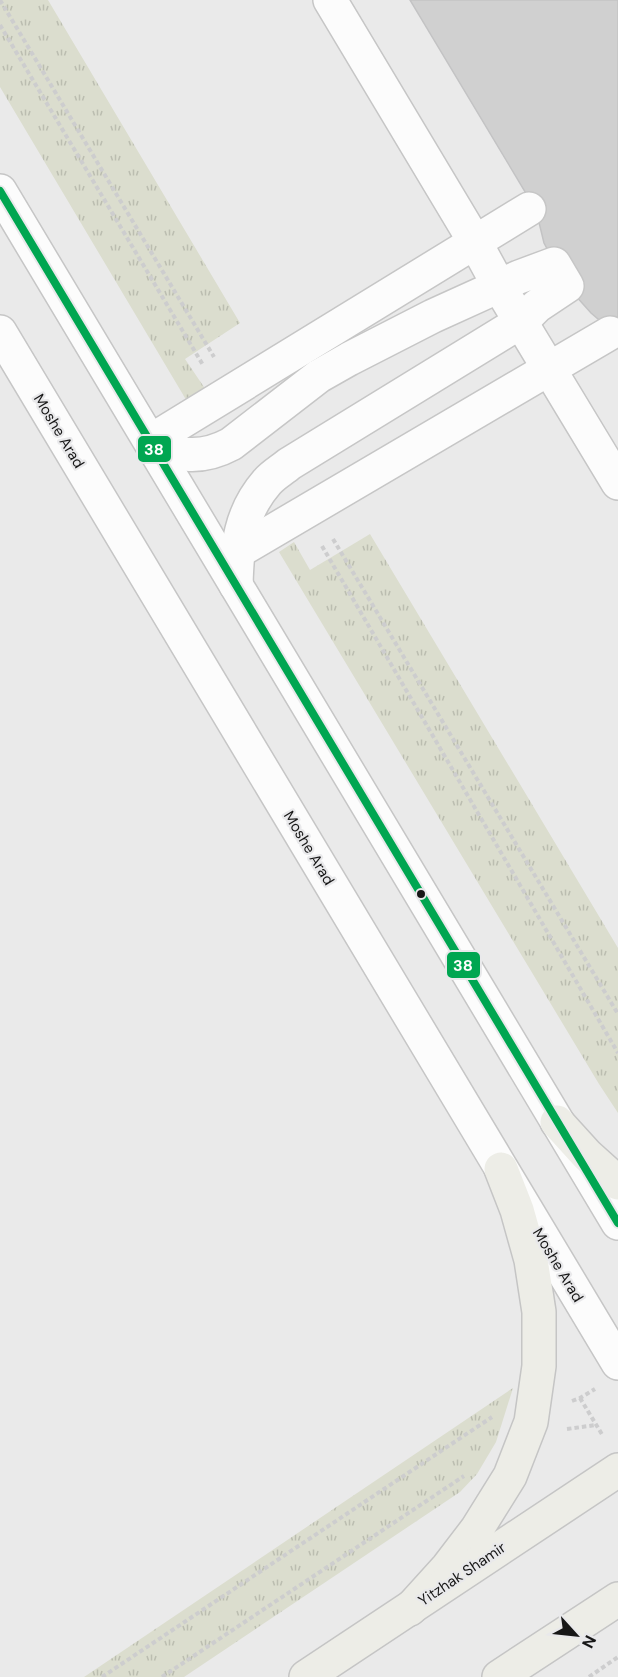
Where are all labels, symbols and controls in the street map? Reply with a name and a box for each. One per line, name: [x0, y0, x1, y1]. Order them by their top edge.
street label: Moshe Arad: [29, 390, 89, 472]
line badge: 38: [137, 435, 172, 463]
text: 38: [144, 439, 164, 460]
street label: Moshe Arad: [279, 807, 339, 889]
unlabelled marker: [415, 888, 427, 900]
line badge: 38: [446, 951, 481, 979]
text: 38: [453, 955, 473, 976]
street label: Moshe Arad: [528, 1224, 588, 1306]
street label: Yitzhak Shamir: [414, 1537, 510, 1611]
north arrow: [546, 1605, 606, 1665]
text: N: [577, 1632, 601, 1652]

